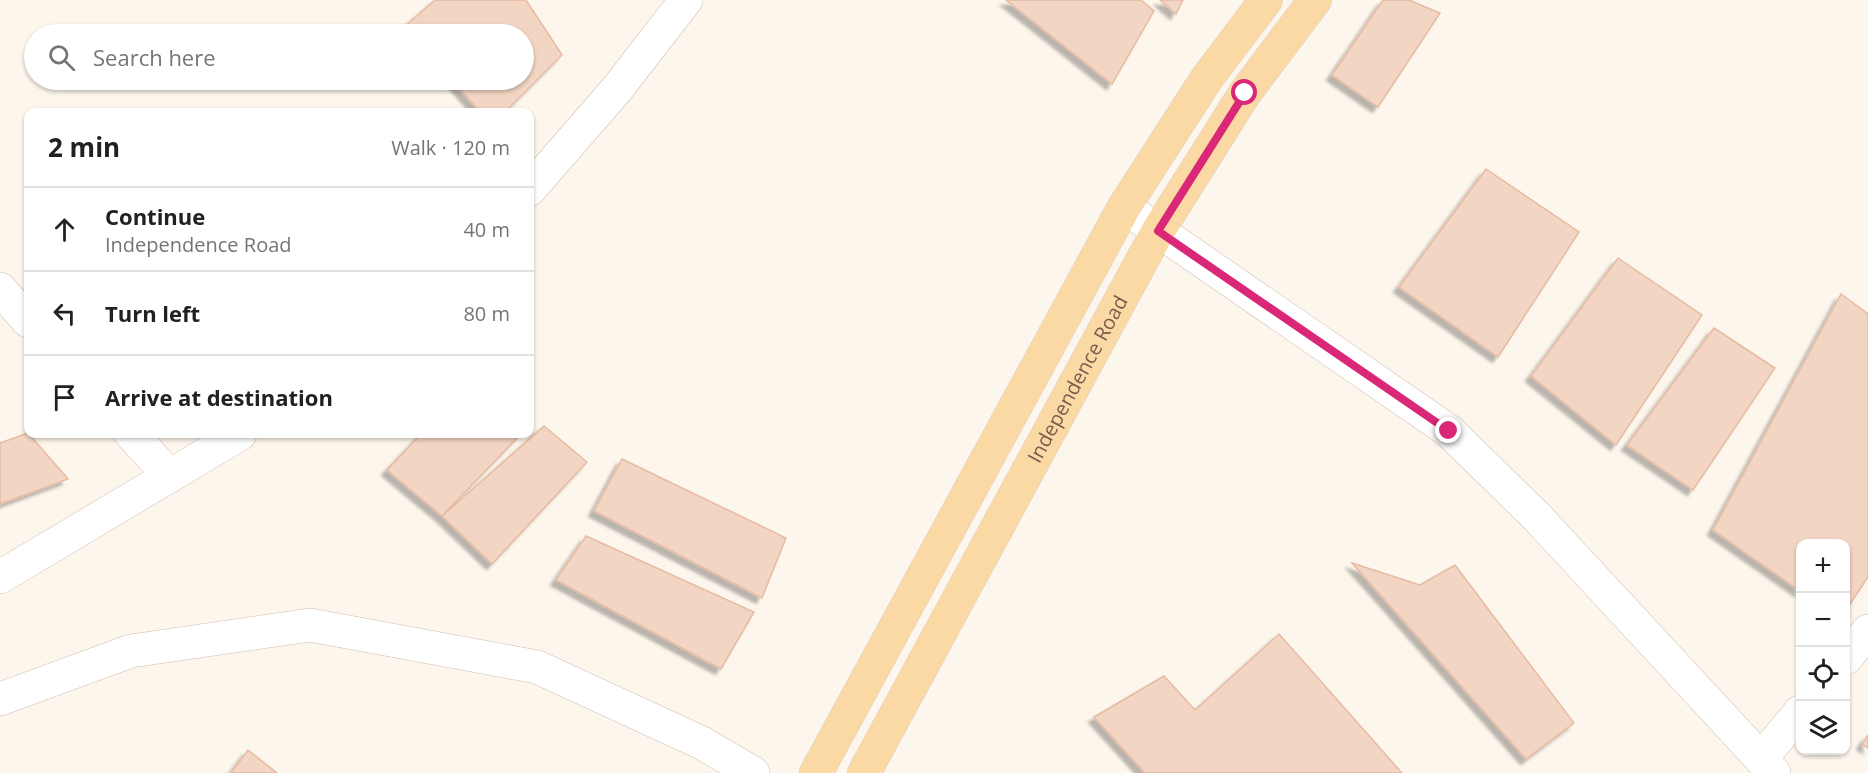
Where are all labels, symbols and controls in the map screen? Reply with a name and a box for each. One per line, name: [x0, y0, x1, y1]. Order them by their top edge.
search box: [24, 24, 534, 90]
icon: search: [45, 41, 78, 74]
text: Search here: [93, 42, 216, 72]
route start: [1231, 79, 1257, 105]
text: 2 min: [48, 129, 120, 165]
text: Walk · 120 m: [391, 134, 510, 161]
text: Continue: [105, 201, 205, 231]
icon: ahead: [48, 213, 81, 246]
text: 40 m: [463, 216, 510, 243]
text: Independence Road: [105, 231, 292, 258]
street label: Independence Road: [1021, 291, 1134, 467]
icon: left: [48, 297, 81, 330]
text: Turn left: [105, 298, 200, 328]
text: 80 m: [463, 300, 510, 327]
icon: arrive: [48, 381, 81, 414]
text: Arrive at destination: [105, 382, 333, 412]
route end: [1435, 417, 1461, 443]
map controls: [1796, 539, 1850, 755]
button: +: [1796, 539, 1850, 593]
button: −: [1796, 593, 1850, 647]
button: locate: [1796, 647, 1850, 701]
button: layers: [1796, 701, 1850, 755]

